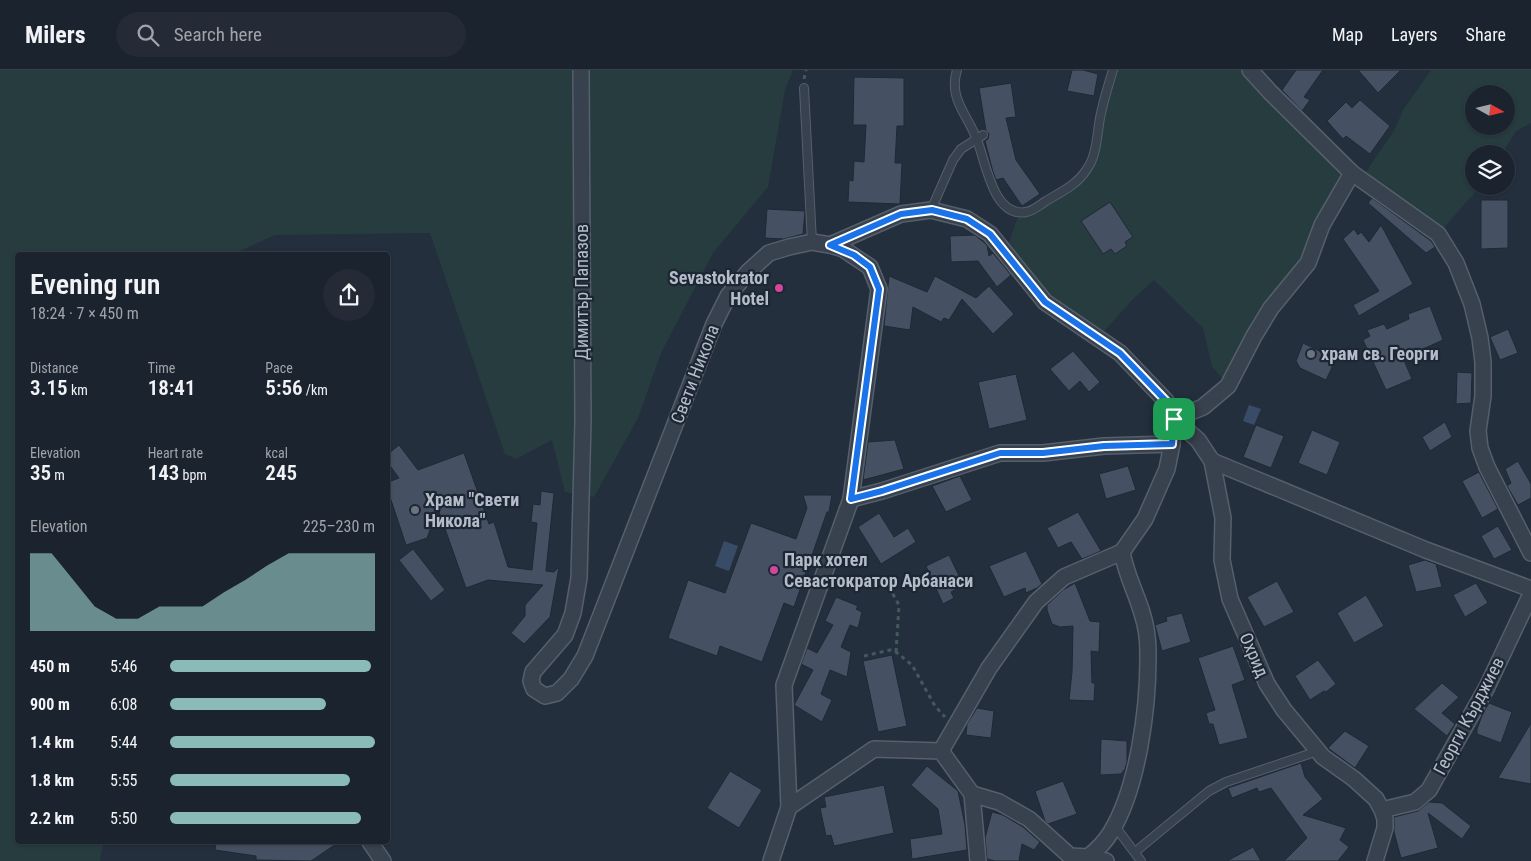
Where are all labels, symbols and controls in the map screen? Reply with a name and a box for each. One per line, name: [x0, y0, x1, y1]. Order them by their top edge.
search box: [116, 12, 466, 57]
text: Milers: [25, 21, 86, 49]
icon: search: [134, 21, 162, 49]
text: Search here: [174, 23, 262, 46]
text: Map: [1332, 24, 1363, 45]
text: Layers: [1391, 24, 1438, 45]
text: Share: [1466, 24, 1506, 45]
north arrow: [1465, 85, 1515, 135]
map controls: [1465, 85, 1515, 195]
button: layers: [1465, 145, 1515, 195]
street label: Димитър Папазов: [571, 224, 592, 360]
place label: Sevastokrator Hotel: [669, 267, 769, 309]
text: Evening run: [30, 268, 160, 301]
button: share: [323, 269, 375, 321]
marker: Sevastokrator Hotel: [773, 282, 785, 294]
text: 18:24 · 7 × 450 m: [30, 304, 139, 323]
street label: Свети Никола: [666, 321, 723, 426]
place label: храм св. Георги: [1321, 343, 1439, 364]
marker: храм св. Георги: [1305, 348, 1317, 360]
text: Distance: [30, 360, 78, 376]
text: Time: [148, 360, 175, 376]
text: Pace: [265, 360, 293, 376]
text: 3.15: [30, 376, 68, 400]
text: 18:41: [148, 376, 195, 400]
text: 5:56: [265, 376, 303, 400]
text: km: [68, 382, 88, 398]
text: /km: [303, 382, 328, 398]
pin: [1153, 398, 1195, 440]
icon: arrive: [1160, 405, 1188, 433]
text: Elevation: [30, 445, 80, 461]
text: Heart rate: [148, 445, 203, 461]
text: kcal: [265, 445, 288, 461]
text: 35: [30, 461, 51, 485]
text: 143: [148, 461, 179, 485]
text: 245: [265, 461, 297, 485]
text: m: [51, 467, 65, 483]
text: bpm: [179, 467, 207, 483]
place label: Храм "Свети Никола": [425, 489, 519, 531]
marker: Храм "Свети Никола": [409, 504, 421, 516]
text: Elevation: [30, 517, 88, 536]
text: 225–230 m: [303, 517, 375, 536]
place label: Парк хотел Севастократор Арбанаси: [784, 549, 973, 591]
marker: Парк хотел Севастократор Арбанаси: [768, 564, 780, 576]
street label: Охрид: [1235, 629, 1274, 681]
street label: Георги Кърджиев: [1429, 653, 1508, 778]
text: 450 m: [30, 657, 70, 676]
text: 5:46: [110, 657, 137, 676]
text: 900 m: [30, 695, 70, 714]
text: 6:08: [110, 695, 137, 714]
text: 1.4 km: [30, 733, 74, 752]
text: 5:44: [110, 733, 137, 752]
text: 1.8 km: [30, 771, 74, 790]
text: 5:55: [110, 771, 137, 790]
text: 2.2 km: [30, 809, 74, 828]
text: 5:50: [110, 809, 137, 828]

